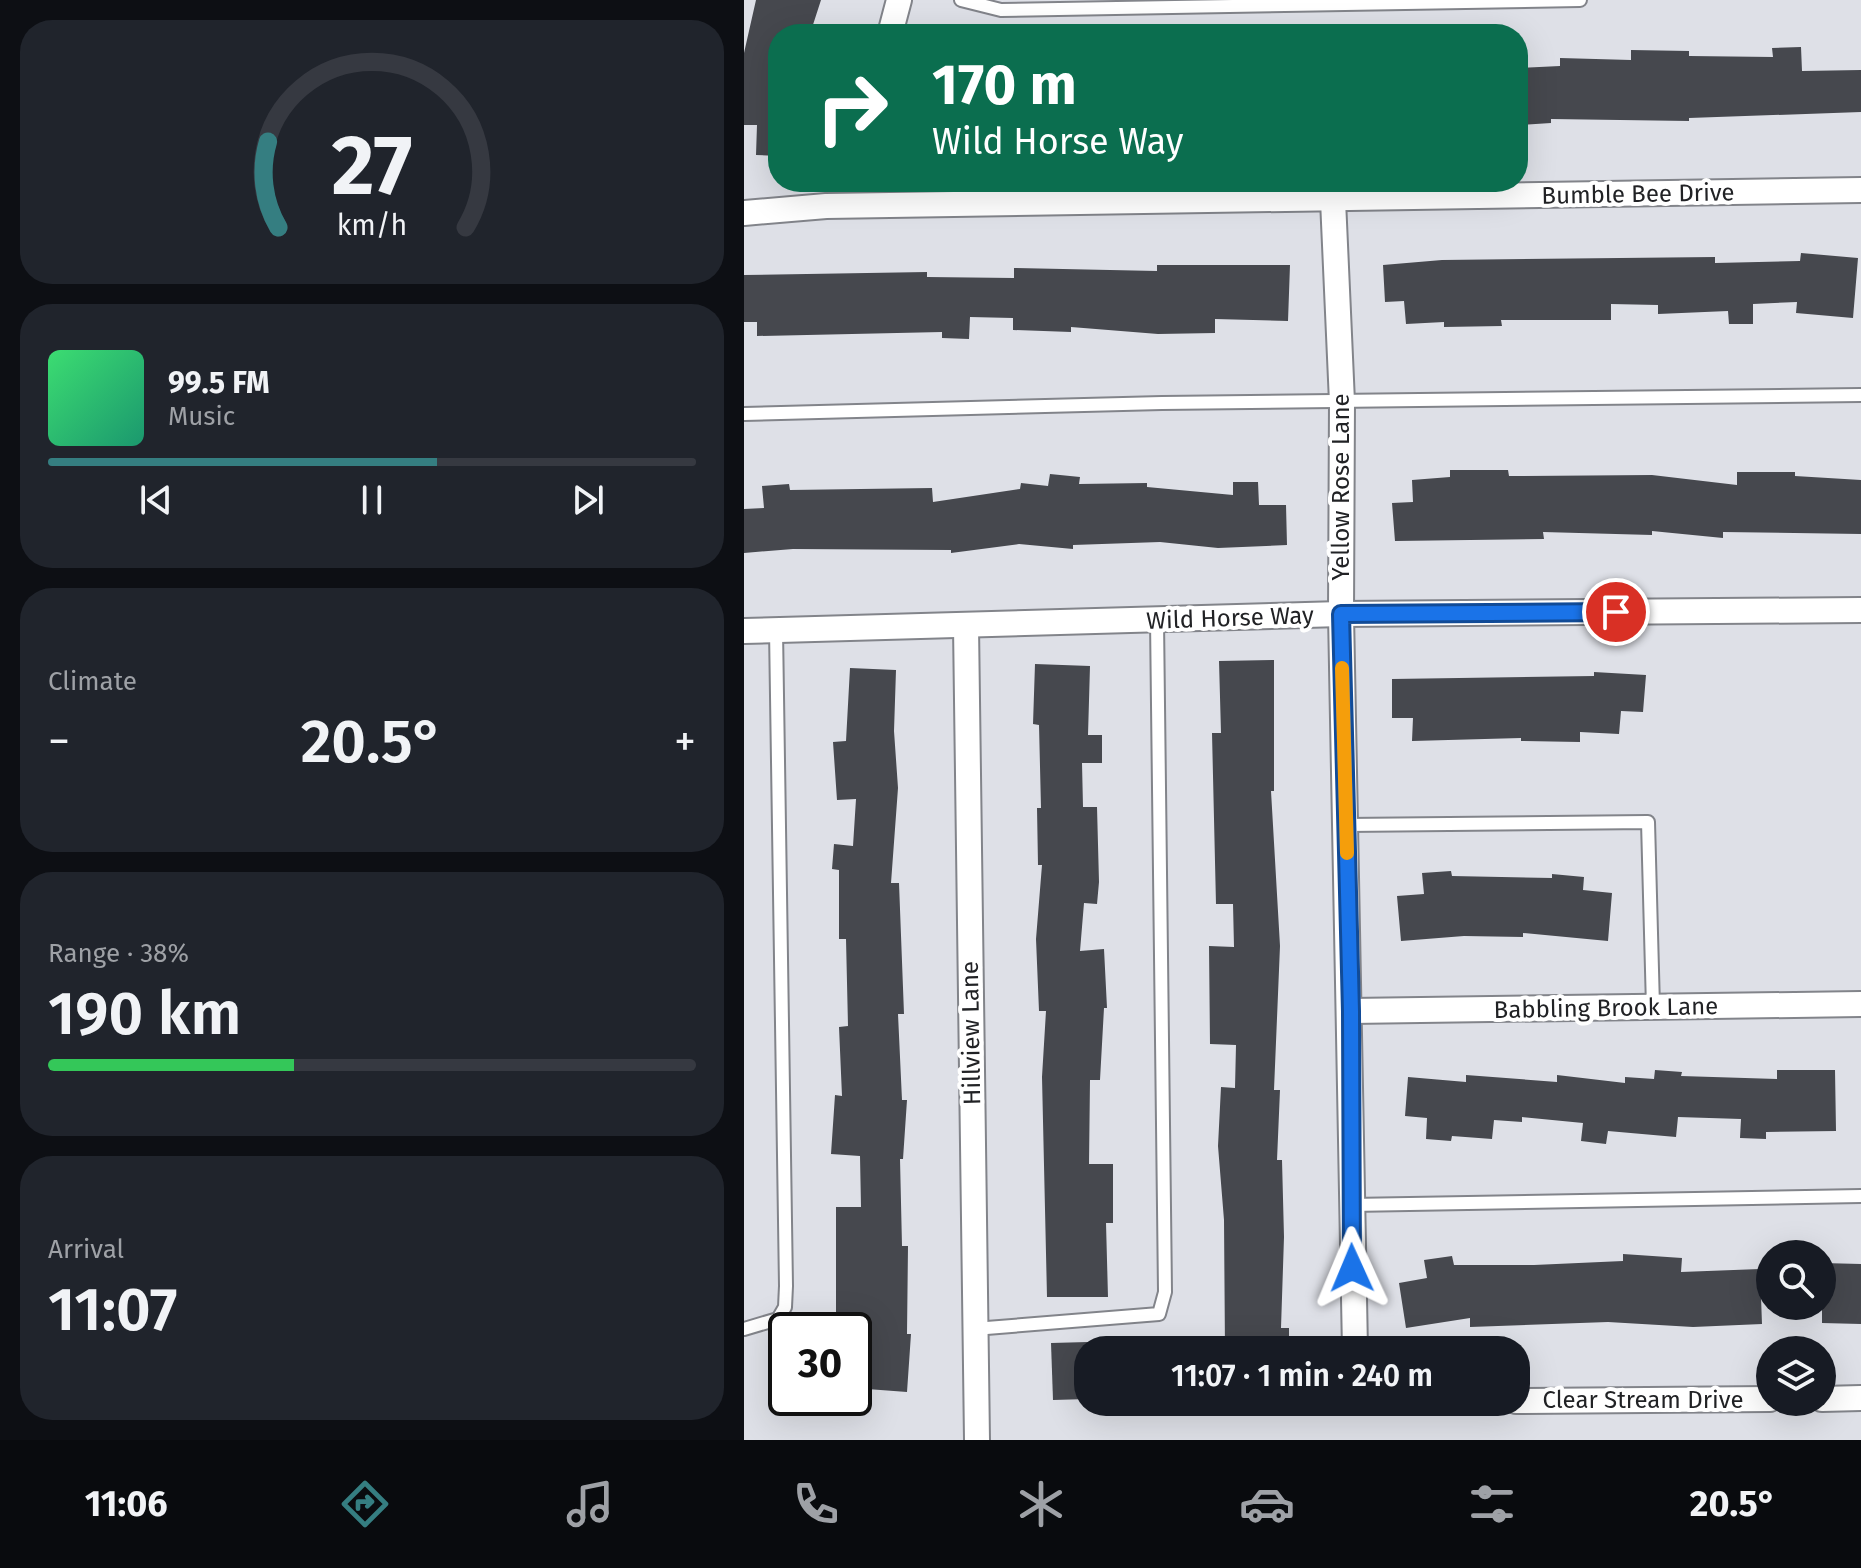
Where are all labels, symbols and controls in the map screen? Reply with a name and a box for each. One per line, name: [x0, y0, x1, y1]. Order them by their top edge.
text: 170 m: [932, 52, 1077, 119]
icon: right: [800, 56, 904, 160]
text: 27: [331, 116, 413, 216]
text: Wild Horse Way: [932, 120, 1184, 164]
street label: Bumble Bee Drive: [1541, 178, 1735, 210]
text: km/h: [337, 208, 407, 243]
text: 99.5 FM: [168, 365, 270, 401]
street label: Yellow Rose Lane: [1327, 393, 1355, 581]
text: Music: [168, 401, 235, 432]
icon: previous: [134, 478, 178, 522]
icon: pause: [350, 478, 394, 522]
icon: next: [566, 478, 610, 522]
pin: [1582, 578, 1650, 646]
icon: arrive: [1594, 590, 1638, 634]
street label: Wild Horse Way: [1146, 601, 1314, 635]
text: Climate: [48, 666, 137, 697]
text: 20.5°: [301, 706, 443, 778]
text: −: [48, 715, 70, 768]
text: +: [674, 715, 696, 768]
text: Range · 38%: [48, 938, 189, 969]
street label: Hillview Lane: [956, 961, 986, 1105]
text: 190 km: [48, 978, 241, 1050]
street label: Babbling Brook Lane: [1493, 992, 1719, 1024]
position arrow: [1310, 1226, 1394, 1310]
text: Arrival: [48, 1234, 124, 1265]
map controls: [1756, 1240, 1836, 1416]
button: search: [1756, 1240, 1836, 1320]
text: 11:07: [48, 1274, 177, 1346]
speed limit sign: 30: [768, 1312, 872, 1416]
button: layers: [1756, 1336, 1836, 1416]
text: 11:07 · 1 min · 240 m: [1171, 1358, 1433, 1394]
street label: Clear Stream Drive: [1542, 1386, 1744, 1414]
icon: directions: [337, 1476, 393, 1532]
icon: music: [562, 1476, 618, 1532]
icon: phone: [788, 1476, 844, 1532]
icon: climate: [1013, 1476, 1069, 1532]
icon: car: [1239, 1476, 1295, 1532]
icon: filters: [1464, 1476, 1520, 1532]
text: 11:06: [85, 1482, 168, 1526]
text: 20.5°: [1690, 1482, 1776, 1526]

